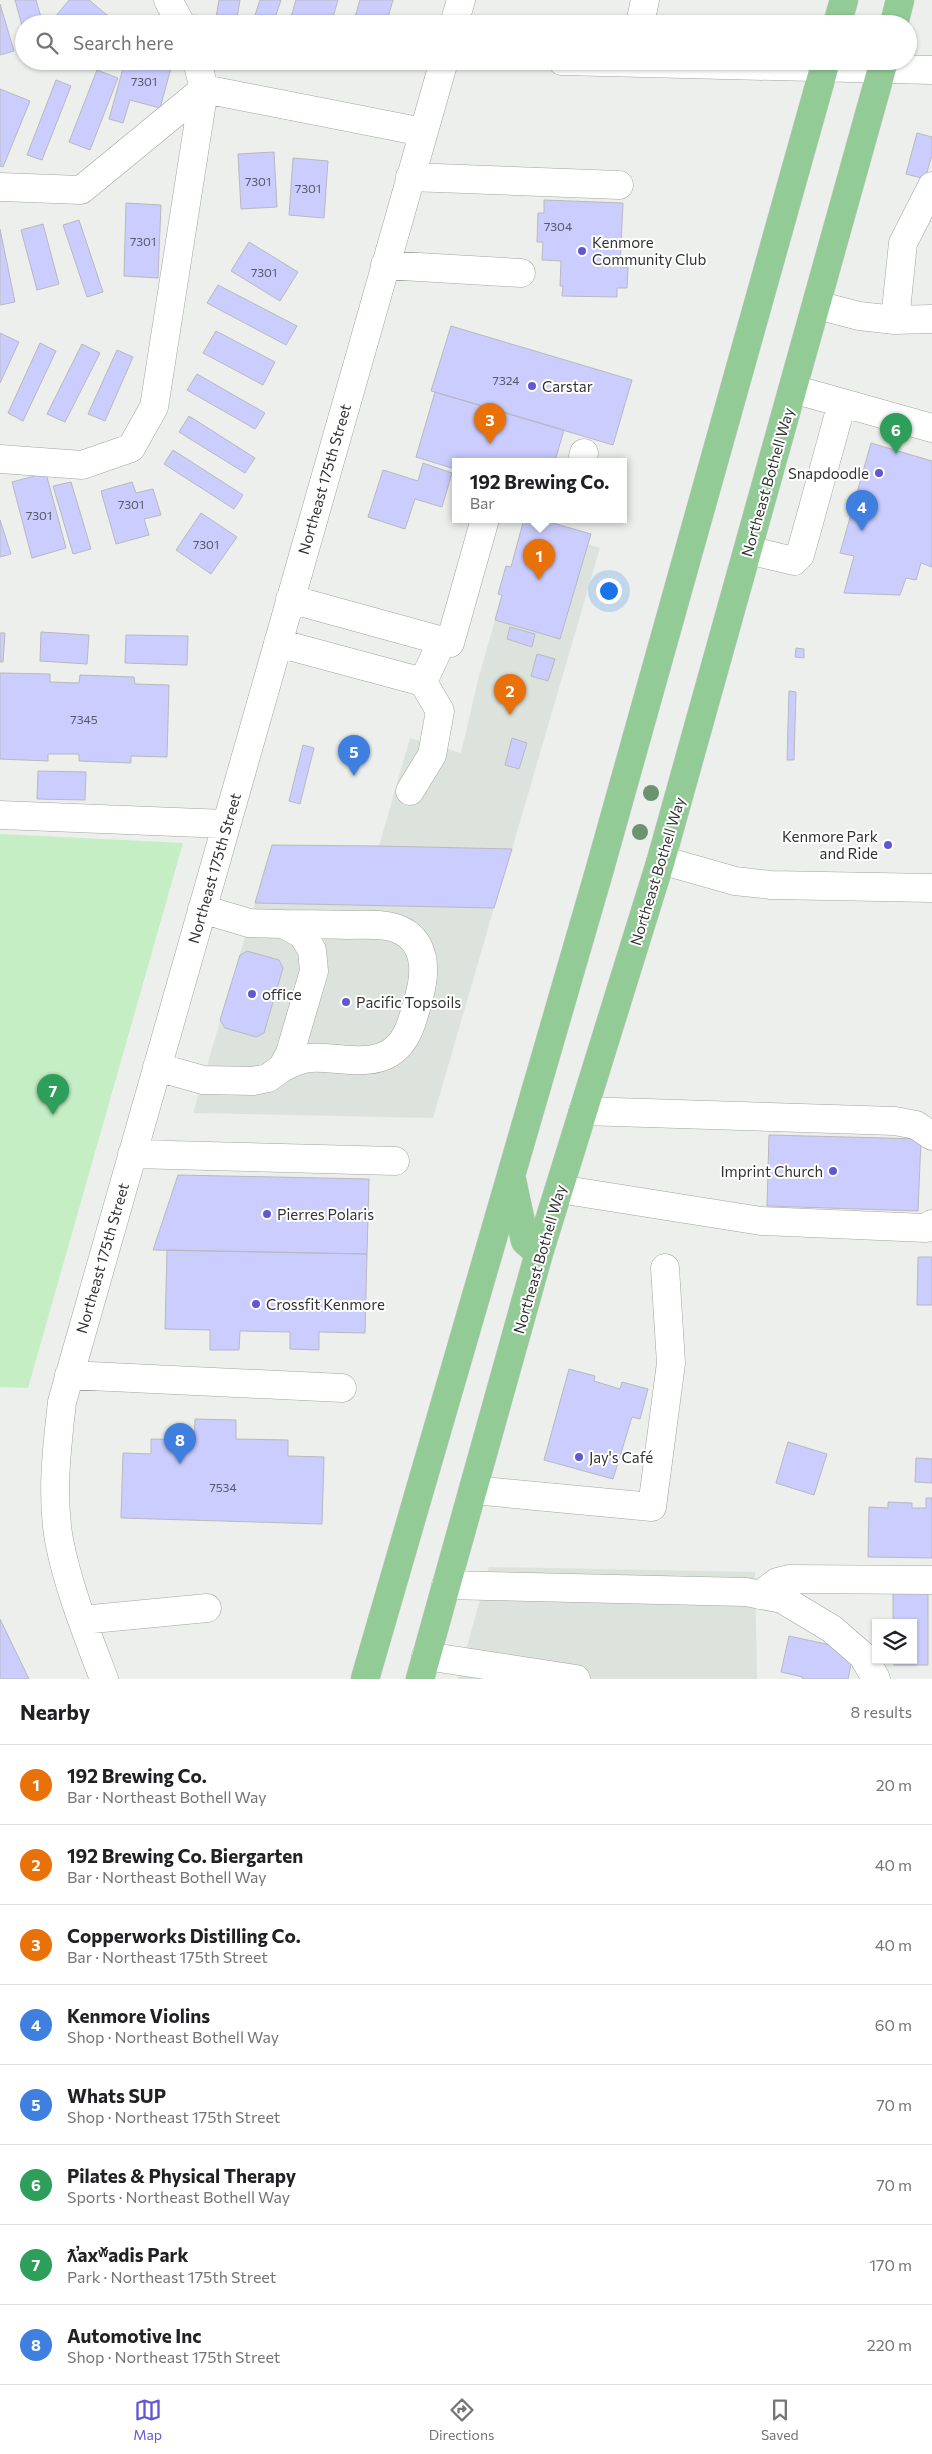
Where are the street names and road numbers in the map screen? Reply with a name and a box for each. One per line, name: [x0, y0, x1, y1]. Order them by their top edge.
street label: Northeast 175th Street: [294, 402, 354, 556]
street label: Northeast Bothell Way: [737, 405, 797, 559]
street label: Northeast 175th Street: [184, 791, 244, 945]
street label: Northeast Bothell Way: [626, 794, 688, 947]
street label: Northeast 175th Street: [72, 1181, 132, 1335]
street label: Northeast Bothell Way: [509, 1182, 569, 1336]

